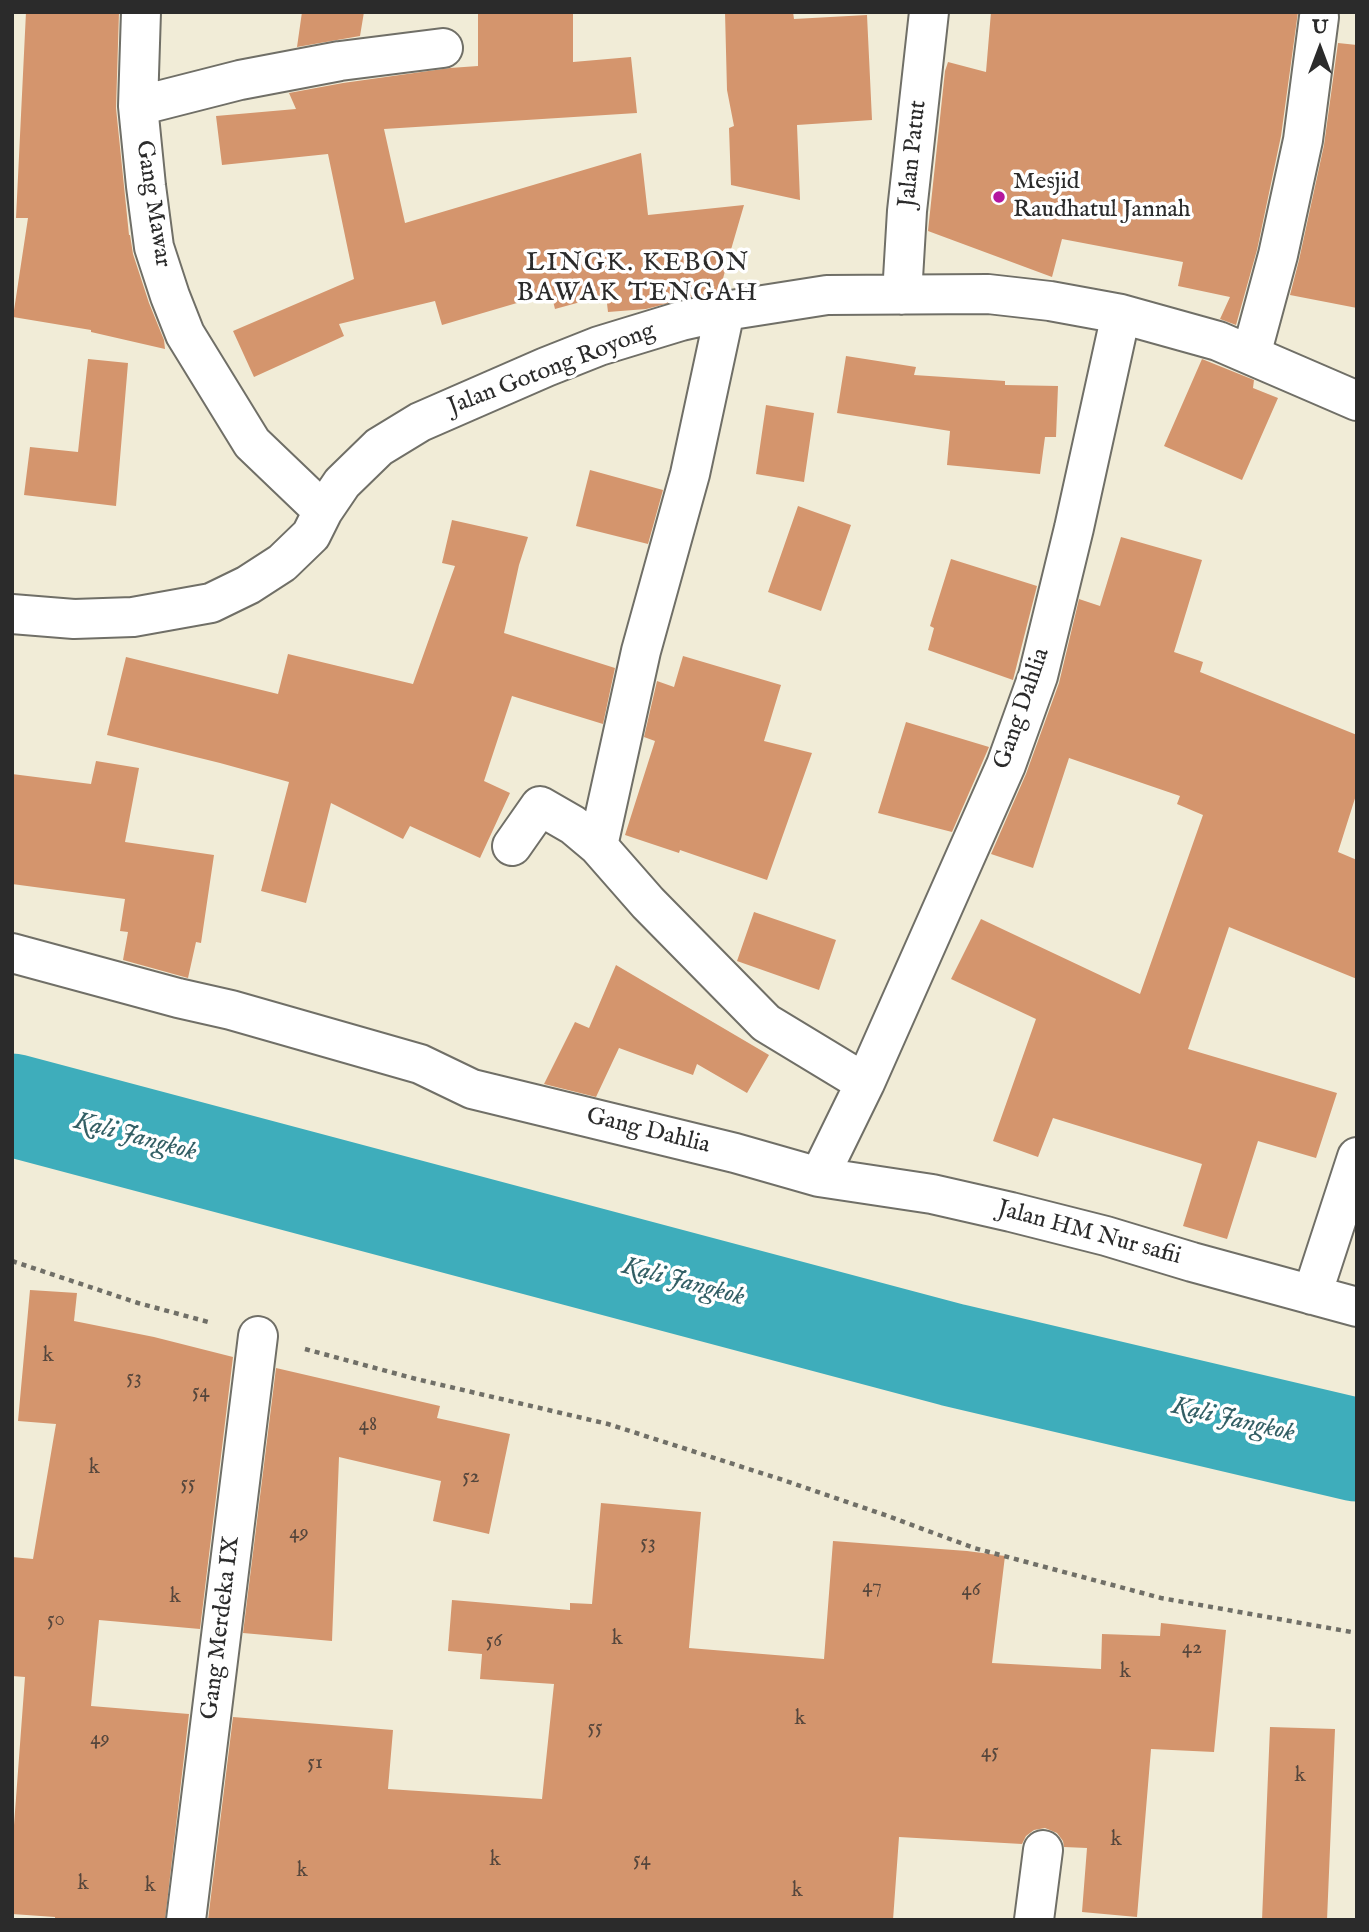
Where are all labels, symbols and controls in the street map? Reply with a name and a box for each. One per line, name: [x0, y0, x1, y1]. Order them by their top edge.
north arrow: [1285, 14, 1355, 84]
text: U: [1312, 16, 1328, 40]
street label: Jalan Patut: [894, 99, 934, 209]
street label: Gang Mawar: [128, 139, 176, 269]
place label: Mesjid Raudhatul Jannah: [1013, 169, 1191, 225]
marker: Mesjid Raudhatul Jannah: [991, 189, 1007, 205]
district label: LINGK. KEBON BAWAK TENGAH: [518, 249, 758, 310]
street label: Jalan Gotong Royong: [444, 317, 660, 423]
street label: Gang Dahlia: [989, 645, 1057, 773]
street label: Gang Dahlia: [583, 1103, 713, 1161]
water label: Kali Jangkok: [70, 1107, 200, 1169]
street label: Jalan HM Nur safii: [994, 1196, 1184, 1272]
water label: Kali Jangkok: [618, 1252, 748, 1314]
house number: k: [42, 1344, 54, 1370]
house number: 53: [126, 1366, 142, 1392]
house number: 54: [192, 1380, 210, 1406]
water label: Kali Jangkok: [1168, 1392, 1298, 1450]
house number: 48: [359, 1413, 377, 1439]
house number: k: [88, 1456, 100, 1482]
house number: 52: [462, 1465, 480, 1491]
house number: 55: [180, 1472, 196, 1498]
house number: 49: [289, 1521, 309, 1547]
house number: 53: [640, 1531, 656, 1557]
street label: Gang Merdeka IX: [196, 1535, 248, 1721]
house number: 47: [862, 1575, 882, 1601]
house number: 46: [961, 1578, 981, 1604]
house number: k: [169, 1585, 181, 1611]
house number: 50: [47, 1608, 65, 1634]
house number: k: [611, 1627, 623, 1653]
house number: 56: [486, 1629, 502, 1655]
house number: 42: [1182, 1636, 1202, 1662]
house number: k: [1119, 1660, 1131, 1686]
house number: k: [794, 1707, 806, 1733]
house number: 55: [587, 1716, 603, 1742]
house number: 49: [90, 1727, 110, 1753]
house number: 45: [981, 1740, 999, 1766]
house number: 51: [307, 1751, 323, 1777]
house number: k: [1294, 1764, 1306, 1790]
house number: k: [1110, 1828, 1122, 1854]
house number: k: [489, 1848, 501, 1874]
house number: 54: [633, 1848, 651, 1874]
house number: k: [296, 1859, 308, 1885]
house number: k: [77, 1872, 89, 1898]
house number: k: [144, 1874, 156, 1900]
house number: k: [791, 1879, 803, 1905]

